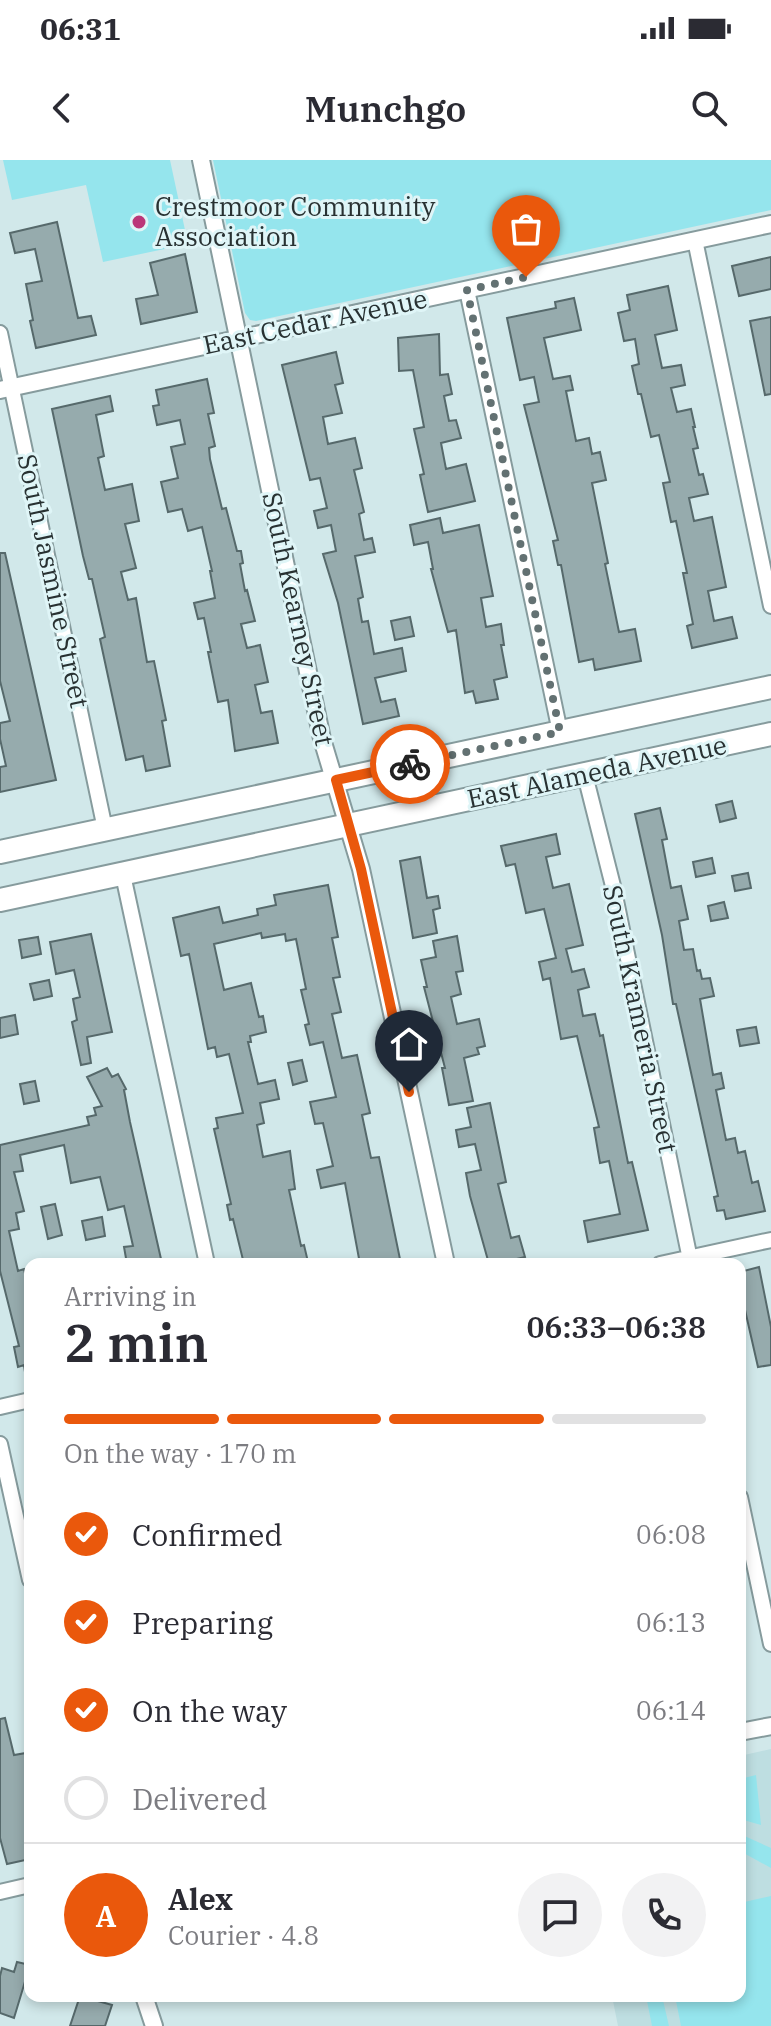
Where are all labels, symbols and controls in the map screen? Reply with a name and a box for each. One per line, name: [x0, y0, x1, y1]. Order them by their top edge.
text: 06:31: [40, 9, 121, 48]
text: Munchgo: [305, 85, 466, 132]
icon: back: [40, 86, 84, 130]
icon: search: [687, 86, 731, 130]
place label: Crestmoor Community Association: [155, 189, 435, 253]
pin: [492, 195, 560, 277]
icon: bag: [504, 207, 548, 251]
marker: Crestmoor Community Association: [130, 213, 148, 231]
street label: East Cedar Avenue: [200, 281, 430, 361]
street label: South Jasmine Street: [10, 451, 98, 711]
street label: South Kearney Street: [255, 489, 342, 749]
courier: [370, 724, 450, 804]
street label: East Alameda Avenue: [464, 727, 730, 815]
icon: bike: [388, 742, 432, 786]
street label: South Krameria Street: [596, 882, 686, 1156]
pin: [375, 1010, 443, 1092]
icon: home: [387, 1022, 431, 1066]
text: Arriving in: [64, 1279, 197, 1313]
text: 06:33–06:38: [526, 1307, 706, 1346]
text: 2 min: [64, 1309, 209, 1376]
text: On the way · 170 m: [64, 1436, 297, 1470]
icon: check: [64, 1512, 108, 1556]
text: Confirmed: [132, 1515, 283, 1554]
text: 06:08: [636, 1517, 706, 1551]
icon: check: [64, 1600, 108, 1644]
text: Preparing: [132, 1603, 273, 1642]
text: 06:13: [636, 1605, 706, 1639]
icon: check: [64, 1688, 108, 1732]
text: On the way: [132, 1691, 287, 1730]
text: 06:14: [636, 1693, 706, 1727]
text: Delivered: [132, 1779, 267, 1818]
button: chat: [518, 1873, 602, 1957]
button: phone: [622, 1873, 706, 1957]
text: Alex: [168, 1879, 233, 1918]
text: A: [96, 1896, 116, 1935]
text: Courier · 4.8: [168, 1918, 319, 1952]

